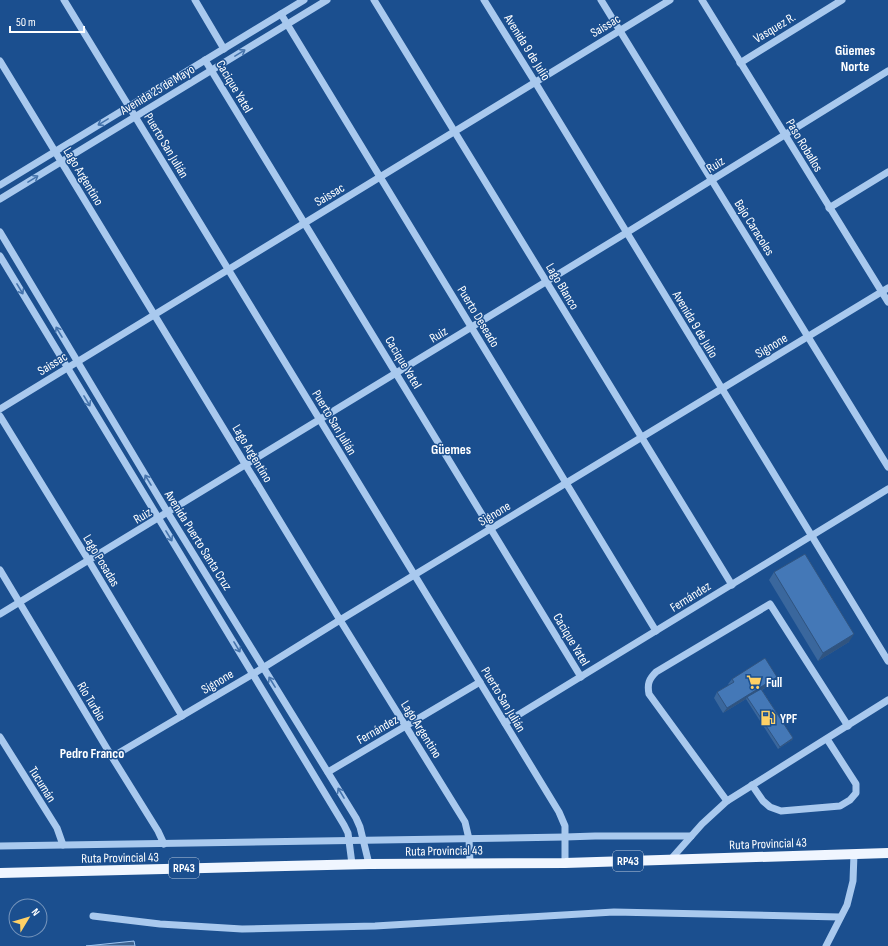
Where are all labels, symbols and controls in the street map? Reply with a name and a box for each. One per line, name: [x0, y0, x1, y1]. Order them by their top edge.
scale bar: [10, 8, 84, 34]
street label: Vasquez R.: [751, 9, 799, 47]
street label: Avenida 9 de Julio: [500, 11, 554, 84]
street label: Saissac: [588, 11, 623, 41]
text: 50 m: [16, 15, 36, 30]
district label: Güemes Norte: [835, 42, 875, 75]
one-way arrow: [234, 49, 245, 57]
street label: Cacique Yatel: [212, 57, 256, 116]
street label: Avenida 25 de Mayo: [116, 61, 198, 119]
street label: Puerto San Julián: [140, 110, 192, 181]
street label: Paso Roballos: [782, 116, 826, 175]
one-way arrow: [97, 119, 109, 127]
street label: Lago Argentino: [60, 145, 107, 208]
street label: Ruiz: [703, 153, 728, 177]
one-way arrow: [27, 174, 39, 182]
street label: Saissac: [312, 180, 347, 210]
street label: Bajo Caracoles: [731, 197, 778, 259]
street label: Lago Blanco: [542, 260, 582, 313]
one-way arrow: [16, 283, 24, 294]
street label: Puerto Deseado: [454, 283, 503, 350]
street label: Avenida 9 de Julio: [668, 287, 721, 361]
street label: Ruiz: [426, 323, 451, 346]
one-way arrow: [55, 326, 63, 338]
street label: Signone: [752, 330, 791, 362]
street label: Cacique Yatel: [381, 333, 425, 392]
street label: Saissac: [35, 348, 70, 379]
street label: Puerto San Julián: [308, 387, 360, 458]
one-way arrow: [83, 395, 91, 406]
street label: Lago Argentino: [229, 422, 276, 485]
district label: Güemes: [431, 441, 471, 458]
one-way arrow: [144, 475, 152, 486]
street label: Avenida Puerto Santa Cruz: [160, 487, 235, 594]
street label: Signone: [475, 498, 514, 530]
street label: Ruiz: [130, 504, 155, 527]
one-way arrow: [165, 530, 173, 541]
street label: Lago Posadas: [79, 532, 123, 590]
street label: Fernández: [667, 578, 714, 616]
street label: Cacique Yatel: [549, 610, 593, 669]
one-way arrow: [233, 641, 241, 653]
street label: Puerto San Julián: [477, 664, 529, 735]
street label: Signone: [198, 666, 237, 698]
supermarket icon: Full: [745, 673, 763, 691]
place label: Full: [766, 675, 783, 691]
one-way arrow: [268, 676, 276, 688]
street label: Río Turbio: [73, 679, 109, 724]
street label: Lago Argentino: [397, 698, 445, 761]
fuel station icon: YPF: [759, 709, 777, 727]
street label: Fernández: [354, 711, 401, 748]
place label: YPF: [780, 711, 798, 727]
district label: Pedro Franco: [60, 745, 124, 762]
street label: Tucumán: [25, 764, 59, 805]
one-way arrow: [336, 787, 344, 799]
street label: Ruta Provincial 43: [729, 835, 807, 853]
street label: Ruta Provincial 43: [405, 842, 483, 860]
street label: Ruta Provincial 43: [81, 849, 159, 867]
road number: RP43: [613, 851, 643, 871]
road number: RP43: [169, 858, 199, 878]
north arrow: [8, 898, 48, 938]
text: N: [29, 906, 42, 919]

